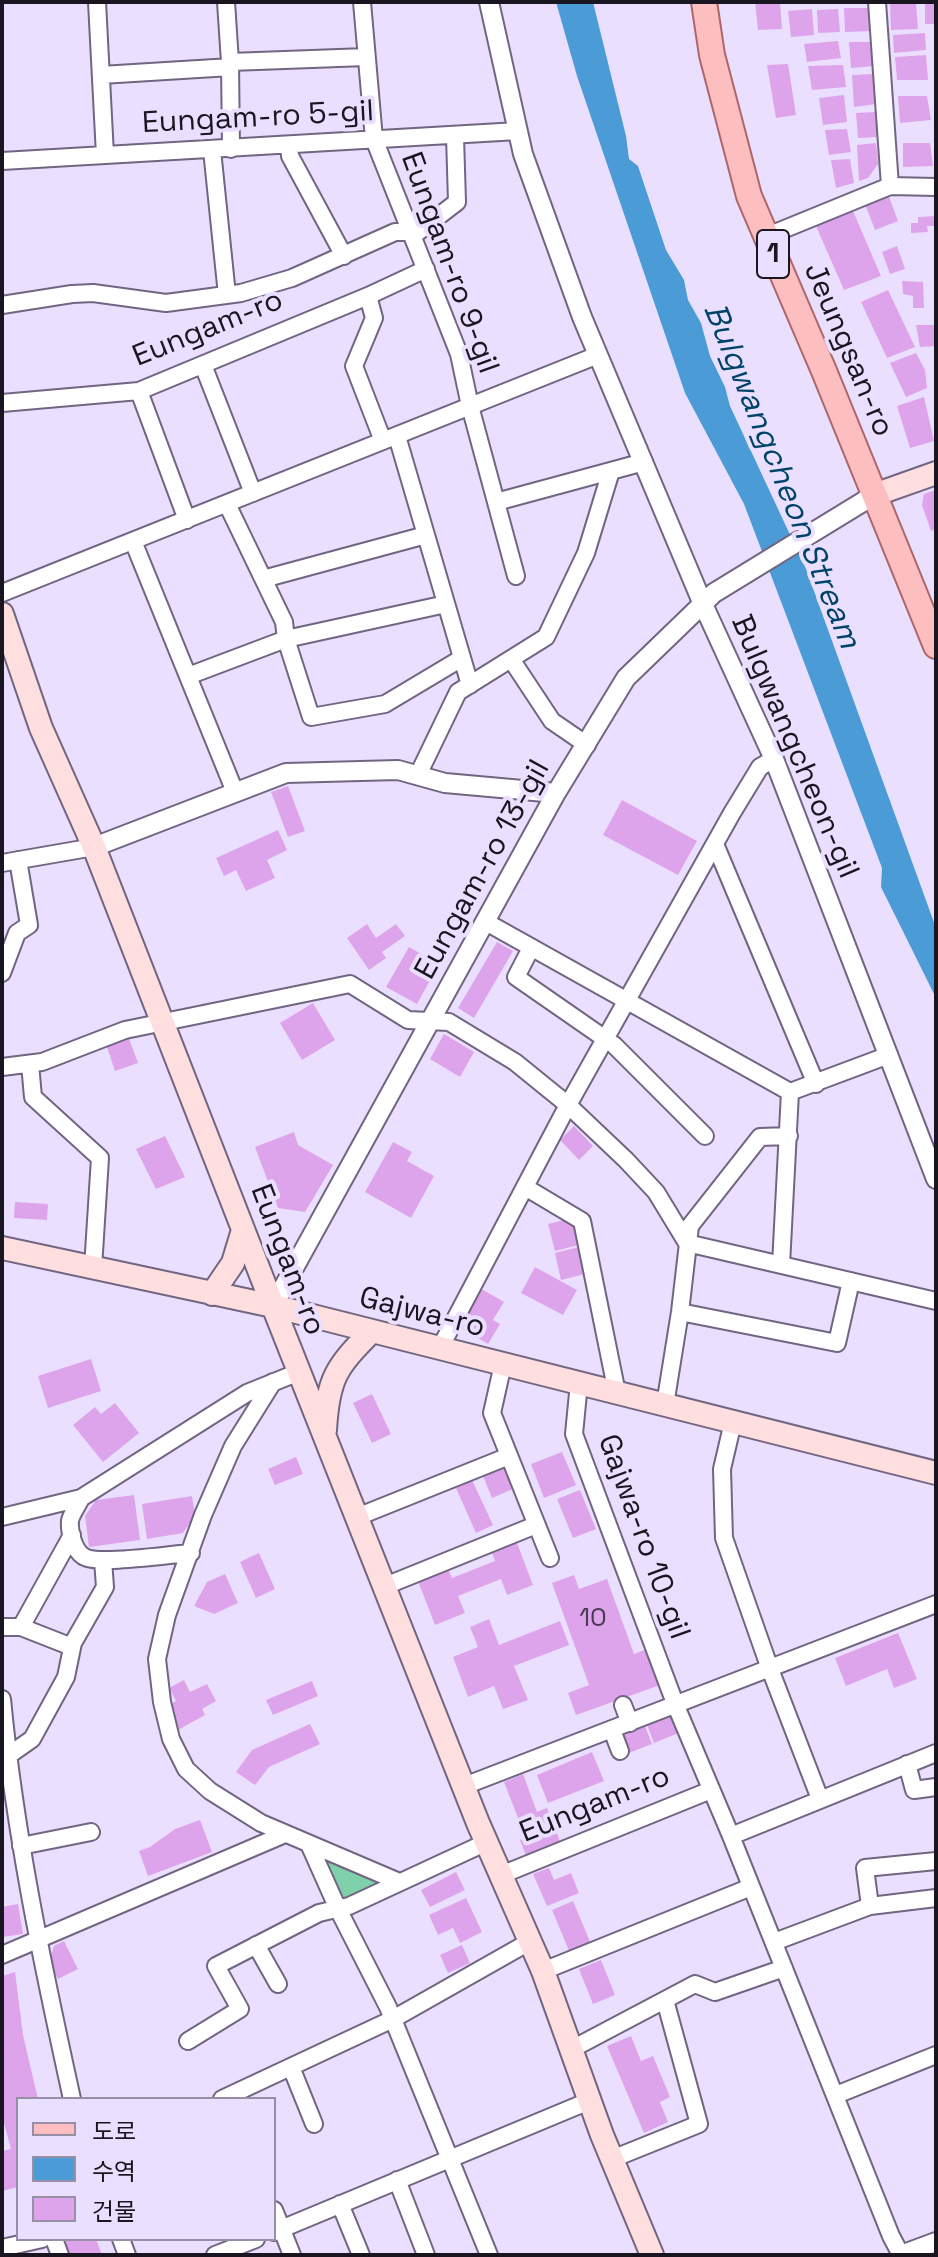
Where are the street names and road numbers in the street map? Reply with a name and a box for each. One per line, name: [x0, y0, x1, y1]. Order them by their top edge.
street label: Eungam-ro 5-gil: [141, 94, 375, 142]
street label: Eungam-ro 9-gil: [392, 148, 506, 378]
road number: 1: [757, 230, 789, 278]
street label: Jeungsan-ro: [795, 258, 901, 442]
street label: Eungam-ro: [128, 283, 288, 375]
street label: Bulgwangcheon-gil: [722, 610, 866, 884]
street label: Eungam-ro 13-gil: [408, 754, 558, 986]
street label: Eungam-ro: [242, 1179, 332, 1341]
street label: Gajwa-ro: [355, 1280, 489, 1346]
street label: Gajwa-ro 10-gil: [589, 1430, 697, 1644]
street label: Eungam-ro: [515, 1759, 675, 1851]

